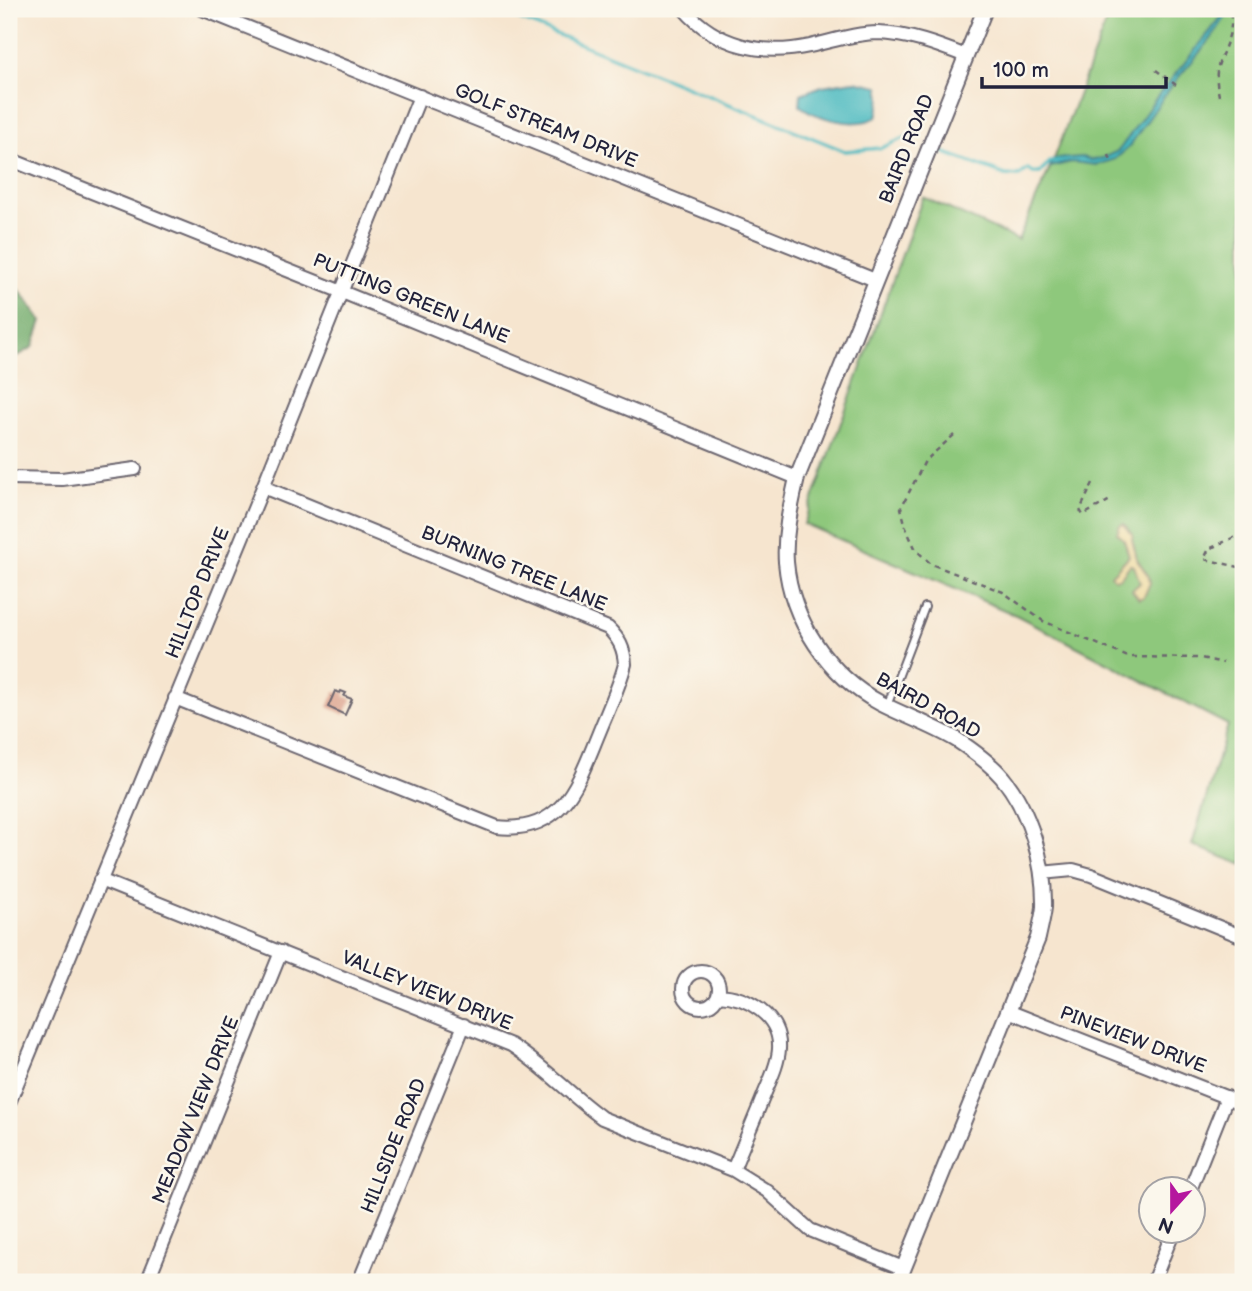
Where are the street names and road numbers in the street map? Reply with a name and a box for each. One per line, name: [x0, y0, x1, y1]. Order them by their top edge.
street label: GOLF STREAM DRIVE: [451, 79, 641, 173]
street label: BAIRD ROAD: [875, 91, 939, 207]
street label: PUTTING GREEN LANE: [309, 249, 513, 349]
street label: BURNING TREE LANE: [418, 521, 610, 617]
street label: HILLTOP DRIVE: [161, 524, 235, 662]
street label: BAIRD ROAD: [872, 668, 984, 744]
street label: VALLEY VIEW DRIVE: [338, 946, 516, 1036]
street label: PINEVIEW DRIVE: [1057, 1002, 1209, 1078]
street label: MEADOW VIEW DRIVE: [148, 1013, 244, 1207]
street label: HILLSIDE ROAD: [356, 1075, 432, 1217]

